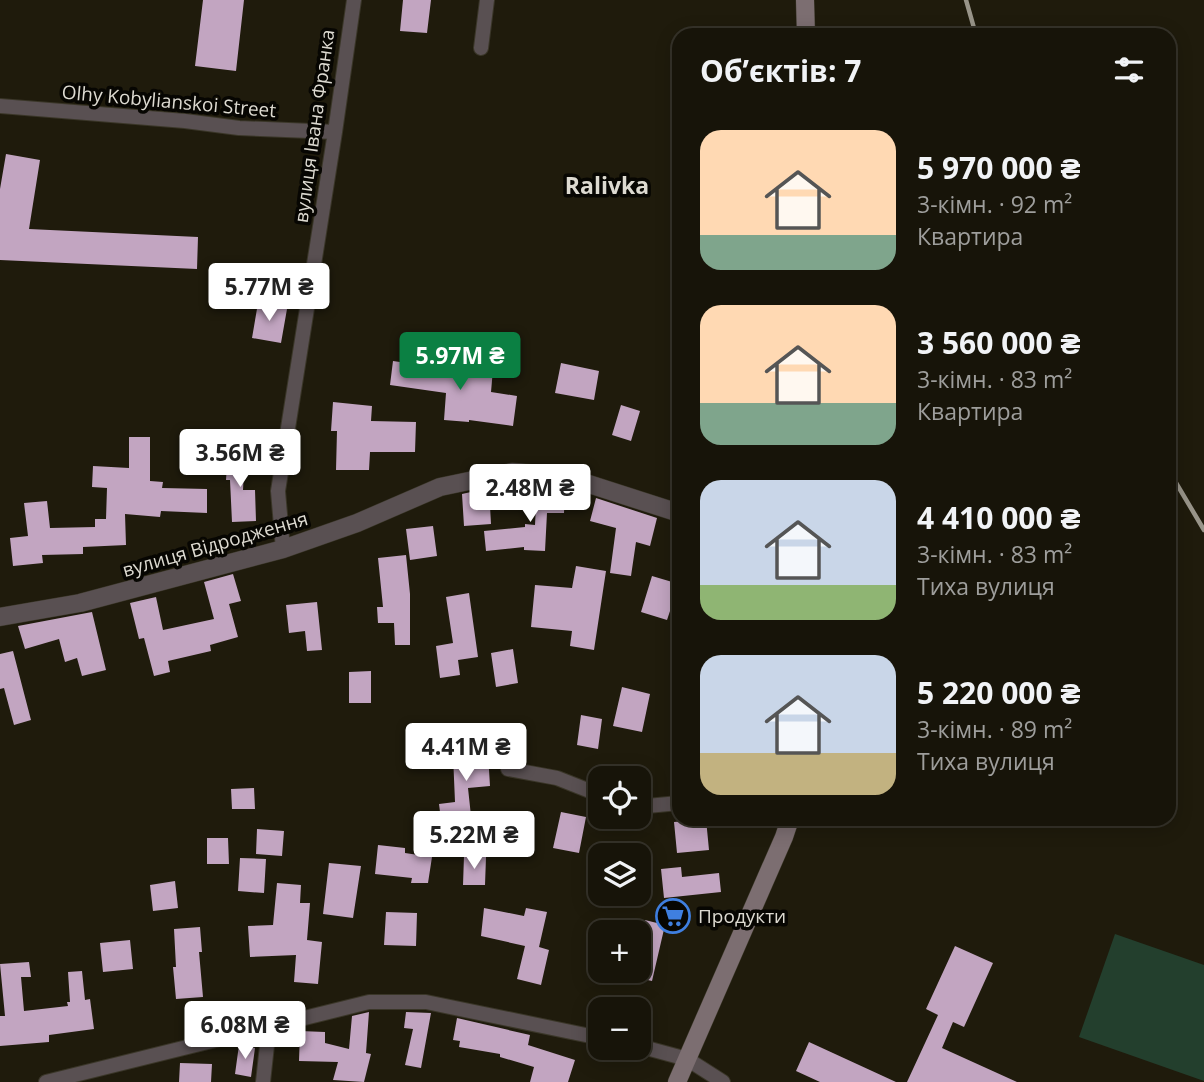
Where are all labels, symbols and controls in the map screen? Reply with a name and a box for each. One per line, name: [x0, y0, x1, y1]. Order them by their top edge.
street label: вулиця Івана Франка: [288, 28, 340, 224]
text: Об’єктів: 7: [700, 50, 861, 91]
icon: filters: [1110, 51, 1148, 89]
street label: Olhy Kobylianskoi Street: [61, 79, 277, 123]
text: 5 970 000 ₴: [917, 147, 1080, 188]
icon: home: [756, 158, 840, 242]
district label: Ralivka: [565, 169, 649, 201]
text: 3-кімн. · 92 m²: [917, 188, 1072, 220]
text: Квартира: [917, 220, 1023, 252]
pin: 5.77M ₴: [204, 264, 334, 323]
text: 5.77M ₴: [224, 270, 314, 302]
text: 3 560 000 ₴: [917, 322, 1080, 363]
pin: 5.97M ₴: [395, 332, 525, 392]
icon: home: [756, 333, 840, 417]
text: 5.97M ₴: [415, 339, 505, 371]
text: 3-кімн. · 83 m²: [917, 363, 1072, 395]
text: Квартира: [917, 395, 1023, 427]
pin: 3.56M ₴: [175, 430, 305, 489]
text: 3.56M ₴: [195, 436, 285, 468]
pin: 2.48M ₴: [465, 464, 595, 524]
text: 2.48M ₴: [485, 471, 575, 503]
text: 4 410 000 ₴: [917, 497, 1080, 538]
street label: вулиця Відродження: [119, 505, 311, 583]
icon: home: [756, 508, 840, 592]
text: 3-кімн. · 83 m²: [917, 538, 1072, 570]
text: Тиха вулиця: [917, 570, 1055, 602]
text: 5 220 000 ₴: [917, 672, 1080, 713]
icon: home: [756, 683, 840, 767]
text: 3-кімн. · 89 m²: [917, 713, 1072, 745]
pin: 4.41M ₴: [401, 724, 531, 783]
text: 4.41M ₴: [421, 730, 511, 762]
text: Тиха вулиця: [917, 745, 1055, 777]
map controls: [588, 766, 651, 1060]
button: locate: [588, 766, 651, 829]
pin: 5.22M ₴: [409, 812, 539, 871]
text: 5.22M ₴: [429, 818, 519, 850]
button: layers: [588, 843, 651, 906]
supermarket icon: Продукти: [654, 897, 692, 935]
place label: Продукти: [698, 903, 786, 929]
button: +: [588, 920, 651, 983]
button: −: [588, 997, 651, 1060]
pin: 6.08M ₴: [180, 1002, 310, 1061]
text: 6.08M ₴: [200, 1008, 290, 1040]

